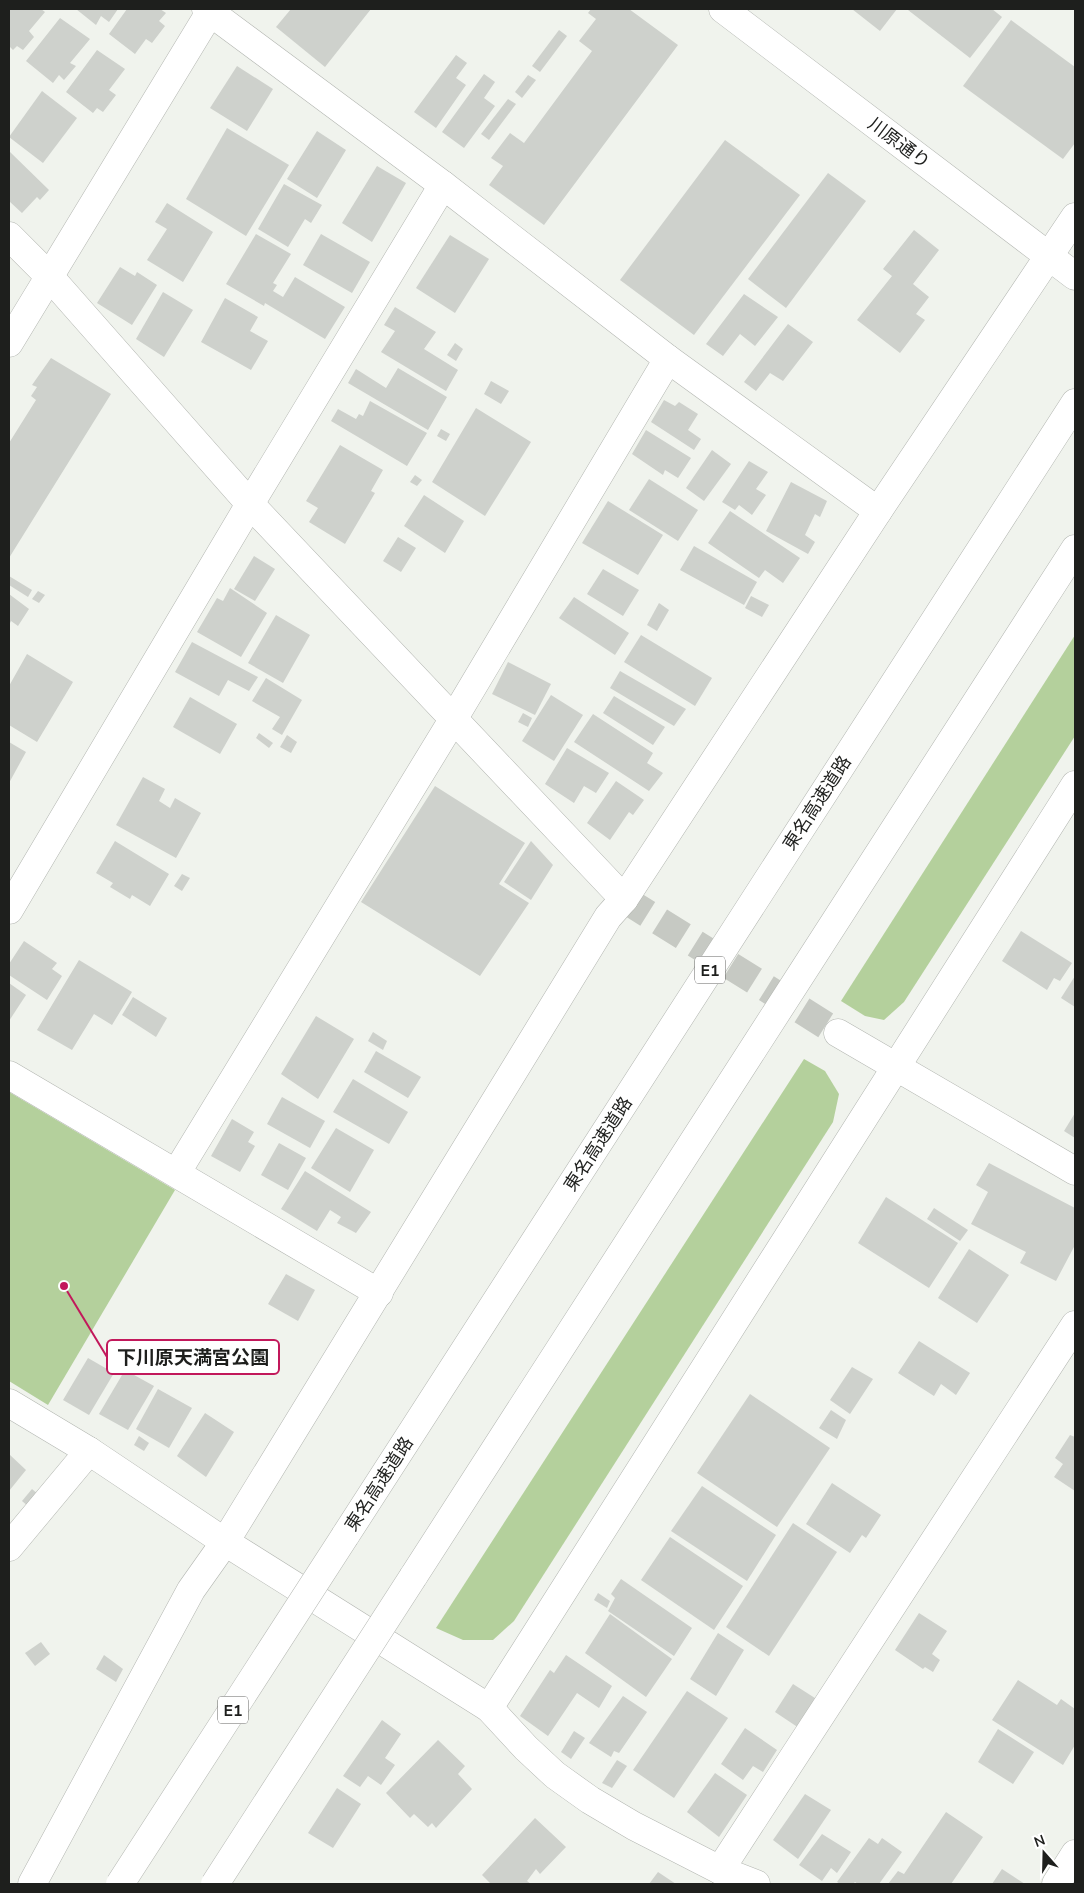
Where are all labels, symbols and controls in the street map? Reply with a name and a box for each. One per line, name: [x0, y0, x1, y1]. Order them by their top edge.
street label: 川原通り: [863, 112, 935, 174]
street label: 東名高速道路: [778, 751, 856, 855]
road number: E1: [695, 956, 725, 984]
street label: 東名高速道路: [559, 1092, 637, 1196]
callout: 下川原天満宮公園: [107, 1340, 279, 1374]
text: 下川原天満宮公園: [117, 1345, 269, 1371]
street label: 東名高速道路: [340, 1432, 418, 1536]
road number: E1: [218, 1696, 248, 1724]
north arrow: [1019, 1828, 1069, 1878]
text: N: [1032, 1831, 1048, 1852]

